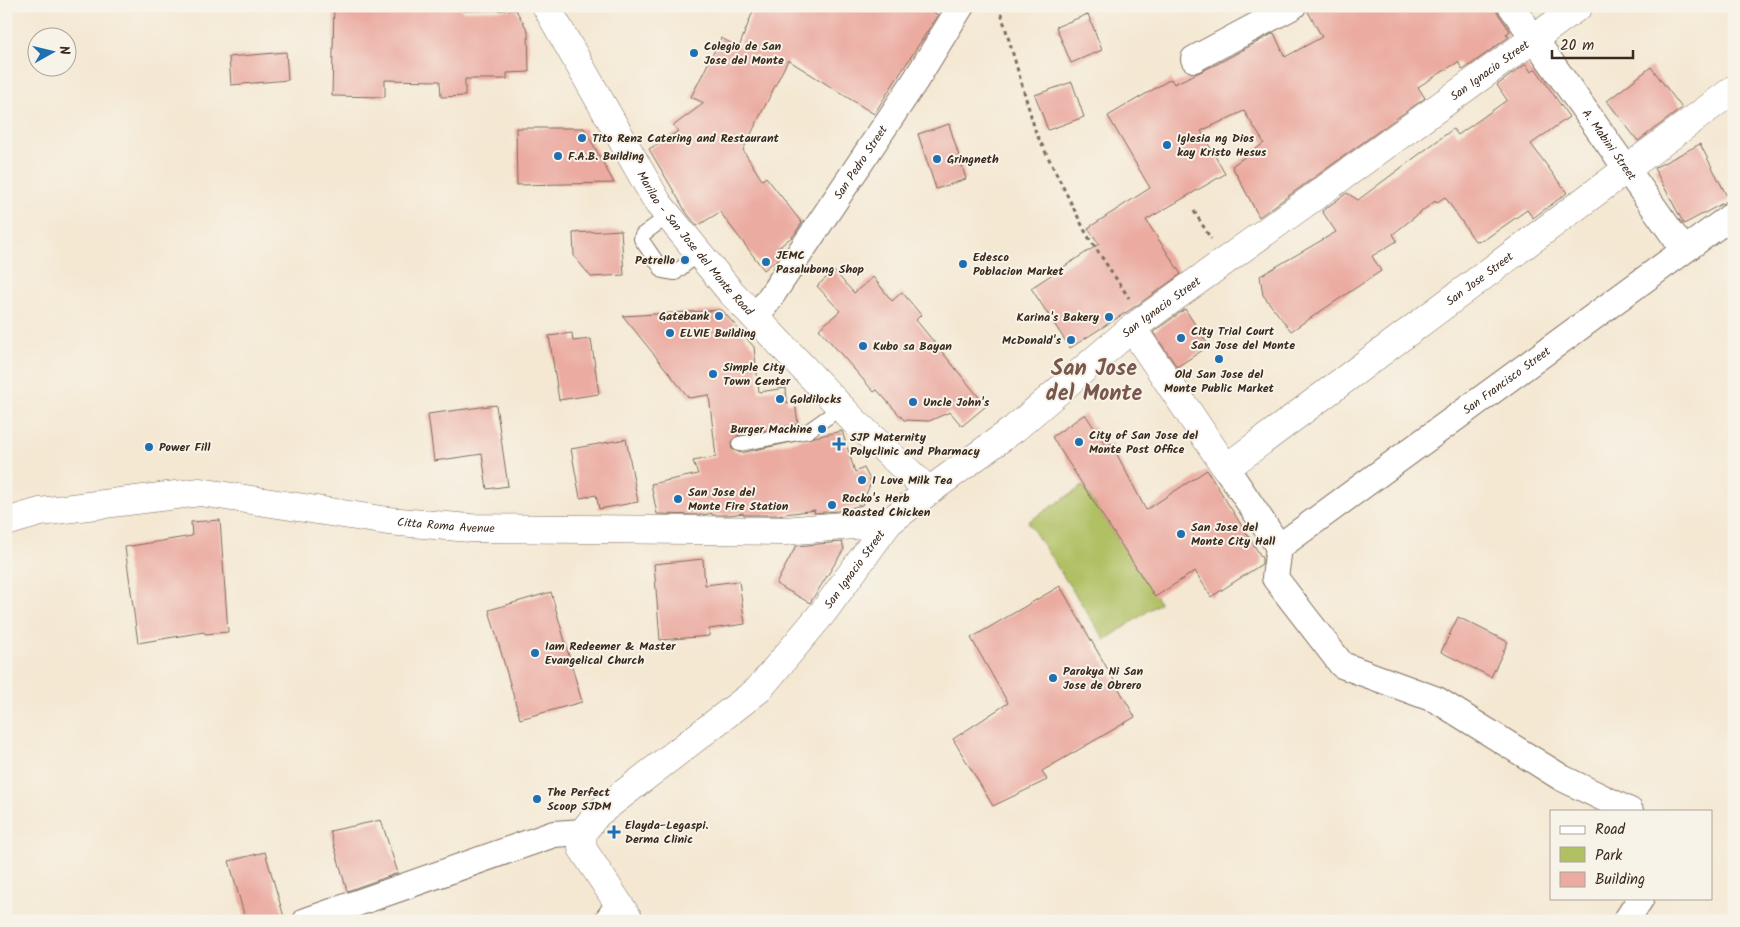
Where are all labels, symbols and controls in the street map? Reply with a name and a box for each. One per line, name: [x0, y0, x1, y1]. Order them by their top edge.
north arrow: [28, 28, 78, 78]
scale bar: [1552, 28, 1634, 60]
text: 20 m: [1560, 34, 1594, 58]
street label: San Ignacio Street: [1446, 35, 1534, 106]
place label: Colegio de San Jose del Monte: [704, 37, 784, 70]
text: N: [52, 44, 75, 56]
marker: Colegio de San Jose del Monte: [688, 47, 700, 59]
street label: A. Mabini Street: [1577, 105, 1641, 185]
street label: San Pedro Street: [829, 121, 893, 204]
place label: Tito Renz Catering and Restaurant: [592, 129, 780, 148]
place label: Iglesia ng Dios kay Kristo Hesus: [1177, 129, 1267, 162]
marker: Tito Renz Catering and Restaurant: [576, 132, 588, 144]
marker: Iglesia ng Dios kay Kristo Hesus: [1161, 139, 1173, 151]
place label: F.A.B. Building: [568, 147, 645, 166]
marker: F.A.B. Building: [552, 150, 564, 162]
place label: Gringneth: [947, 150, 999, 169]
marker: Gringneth: [931, 153, 943, 165]
street label: Marilao - San Jose del Monte Road: [632, 167, 758, 321]
place label: JEMC Pasalubong Shop: [776, 246, 865, 279]
street label: San Jose Street: [1442, 247, 1518, 311]
place label: Edesco Poblacion Market: [973, 248, 1064, 281]
place label: Petrello: [635, 251, 676, 270]
marker: Petrello: [679, 254, 691, 266]
marker: JEMC Pasalubong Shop: [760, 256, 772, 268]
marker: Edesco Poblacion Market: [957, 258, 969, 270]
street label: San Ignacio Street: [1118, 272, 1205, 343]
place label: Gatebank: [659, 307, 710, 326]
place label: Karina's Bakery: [1017, 308, 1100, 327]
marker: Gatebank: [713, 310, 725, 322]
marker: Karina's Bakery: [1103, 311, 1115, 323]
place label: City Trial Court San Jose del Monte: [1191, 322, 1295, 355]
place label: ELVIE Building: [680, 324, 756, 343]
marker: ELVIE Building: [664, 327, 676, 339]
place label: McDonald's: [1002, 331, 1061, 350]
marker: City Trial Court San Jose del Monte: [1175, 332, 1187, 344]
marker: McDonald's: [1065, 334, 1077, 346]
place label: Kubo sa Bayan: [873, 337, 952, 356]
marker: Kubo sa Bayan: [857, 340, 869, 352]
street label: San Francisco Street: [1459, 342, 1555, 420]
district label: San Jose del Monte: [1046, 352, 1142, 412]
marker: Old San Jose del Monte Public Market: [1213, 353, 1225, 365]
place label: Simple City Town Center: [723, 358, 791, 391]
place label: Old San Jose del Monte Public Market: [1164, 365, 1274, 398]
marker: Simple City Town Center: [707, 368, 719, 380]
place label: Goldilocks: [790, 390, 842, 409]
marker: Goldilocks: [774, 393, 786, 405]
place label: Uncle John's: [923, 393, 990, 412]
marker: Uncle John's: [907, 396, 919, 408]
place label: Burger Machine: [730, 420, 812, 439]
marker: Burger Machine: [816, 423, 828, 435]
place label: City of San Jose del Monte Post Office: [1089, 426, 1199, 459]
place label: SJP Maternity Polyclinic and Pharmacy: [850, 428, 980, 461]
marker: City of San Jose del Monte Post Office: [1073, 436, 1085, 448]
marker: SJP Maternity Polyclinic and Pharmacy: [832, 437, 846, 451]
place label: Power Fill: [159, 438, 211, 457]
marker: Power Fill: [143, 441, 155, 453]
place label: I Love Milk Tea: [872, 471, 952, 490]
marker: I Love Milk Tea: [856, 474, 868, 486]
place label: San Jose del Monte Fire Station: [688, 483, 789, 516]
place label: Rocko's Herb Roasted Chicken: [842, 489, 931, 522]
marker: San Jose del Monte Fire Station: [672, 493, 684, 505]
marker: Rocko's Herb Roasted Chicken: [826, 499, 838, 511]
street label: Citta Roma Avenue: [396, 513, 495, 538]
place label: San Jose del Monte City Hall: [1191, 518, 1276, 551]
street label: San Ignacio Street: [820, 526, 890, 613]
marker: San Jose del Monte City Hall: [1175, 528, 1187, 540]
place label: Iam Redeemer & Master Evangelical Church: [545, 637, 676, 670]
marker: Iam Redeemer & Master Evangelical Church: [529, 647, 541, 659]
place label: Parokya Ni San Jose de Obrero: [1063, 662, 1143, 695]
marker: Parokya Ni San Jose de Obrero: [1047, 672, 1059, 684]
place label: The Perfect Scoop SJDM: [547, 783, 612, 816]
marker: The Perfect Scoop SJDM: [531, 793, 543, 805]
legend: [1550, 810, 1712, 900]
place label: Elayda-Legaspi. Derma Clinic: [625, 816, 709, 849]
text: Road: [1595, 818, 1626, 842]
marker: Elayda-Legaspi. Derma Clinic: [607, 825, 621, 839]
text: Park: [1595, 844, 1623, 868]
text: Building: [1595, 868, 1645, 892]

